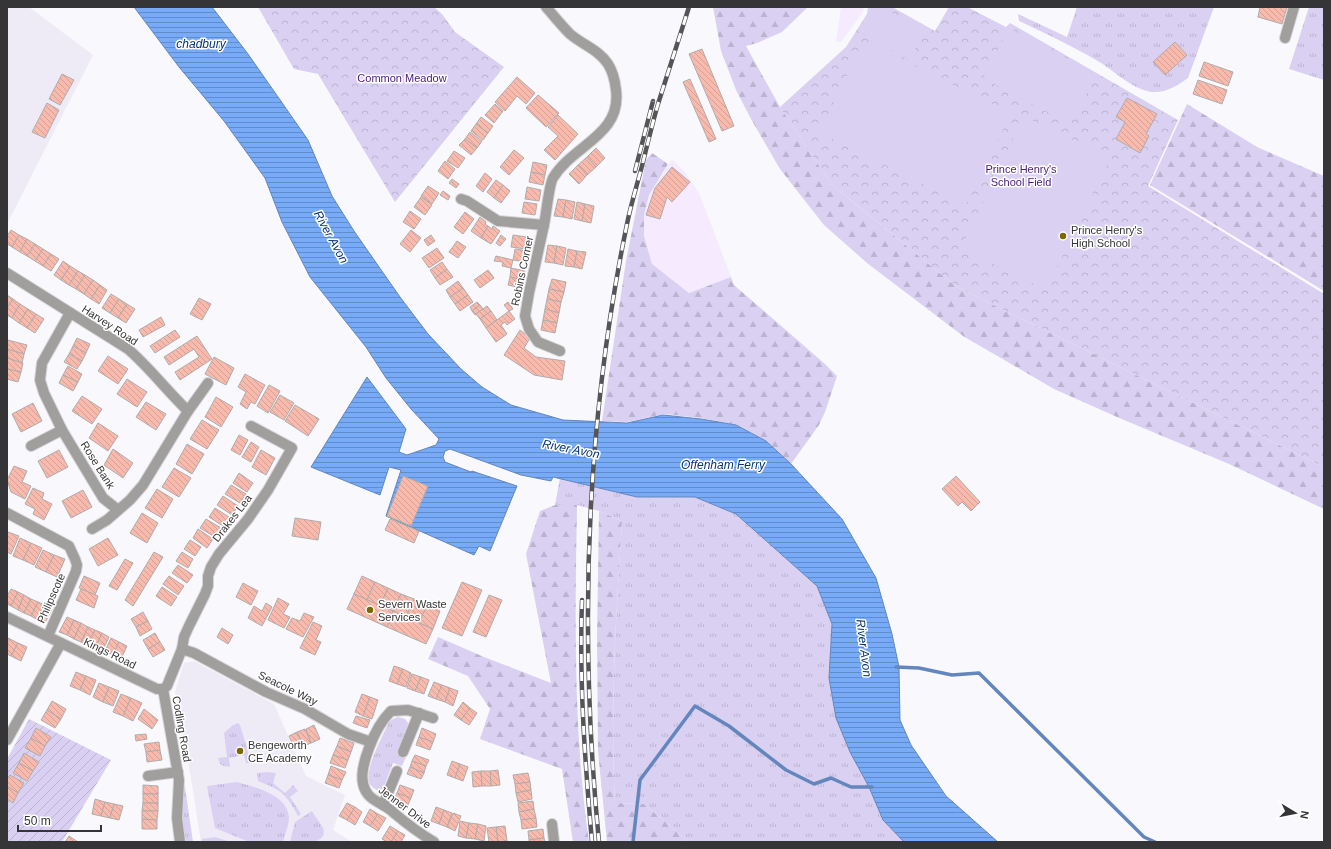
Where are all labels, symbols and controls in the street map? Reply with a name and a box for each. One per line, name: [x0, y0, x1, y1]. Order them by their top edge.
water label: chadbury: [176, 37, 227, 51]
park label: Common Meadow: [357, 72, 447, 84]
park label: Prince Henry's School Field: [985, 163, 1057, 188]
water label: River Avon: [311, 208, 351, 266]
place label: Prince Henry's High School: [1071, 224, 1143, 249]
marker: Prince Henry's High School: [1058, 231, 1068, 241]
street label: Robins Corner: [509, 235, 535, 307]
street label: Harvey Road: [80, 302, 140, 348]
water label: River Avon: [541, 437, 601, 461]
street label: Rose Bank: [79, 439, 118, 491]
water label: Offenham Ferry: [681, 458, 766, 472]
street label: Drakes Lea: [210, 491, 255, 544]
street label: Philipscote: [35, 571, 67, 625]
place label: Severn Waste Services: [378, 598, 447, 623]
marker: Severn Waste Services: [365, 605, 375, 615]
water label: River Avon: [854, 618, 875, 678]
street label: Kings Road: [82, 635, 138, 671]
street label: Seacole Way: [256, 668, 320, 708]
street label: Codling Road: [170, 695, 194, 763]
place label: Bengeworth CE Academy: [248, 739, 312, 764]
marker: Bengeworth CE Academy: [235, 746, 245, 756]
street label: Jenner Drive: [376, 783, 434, 831]
north arrow: [1275, 793, 1315, 833]
scale bar: [18, 807, 101, 833]
text: N: [1298, 810, 1311, 820]
text: 50 m: [24, 814, 51, 828]

